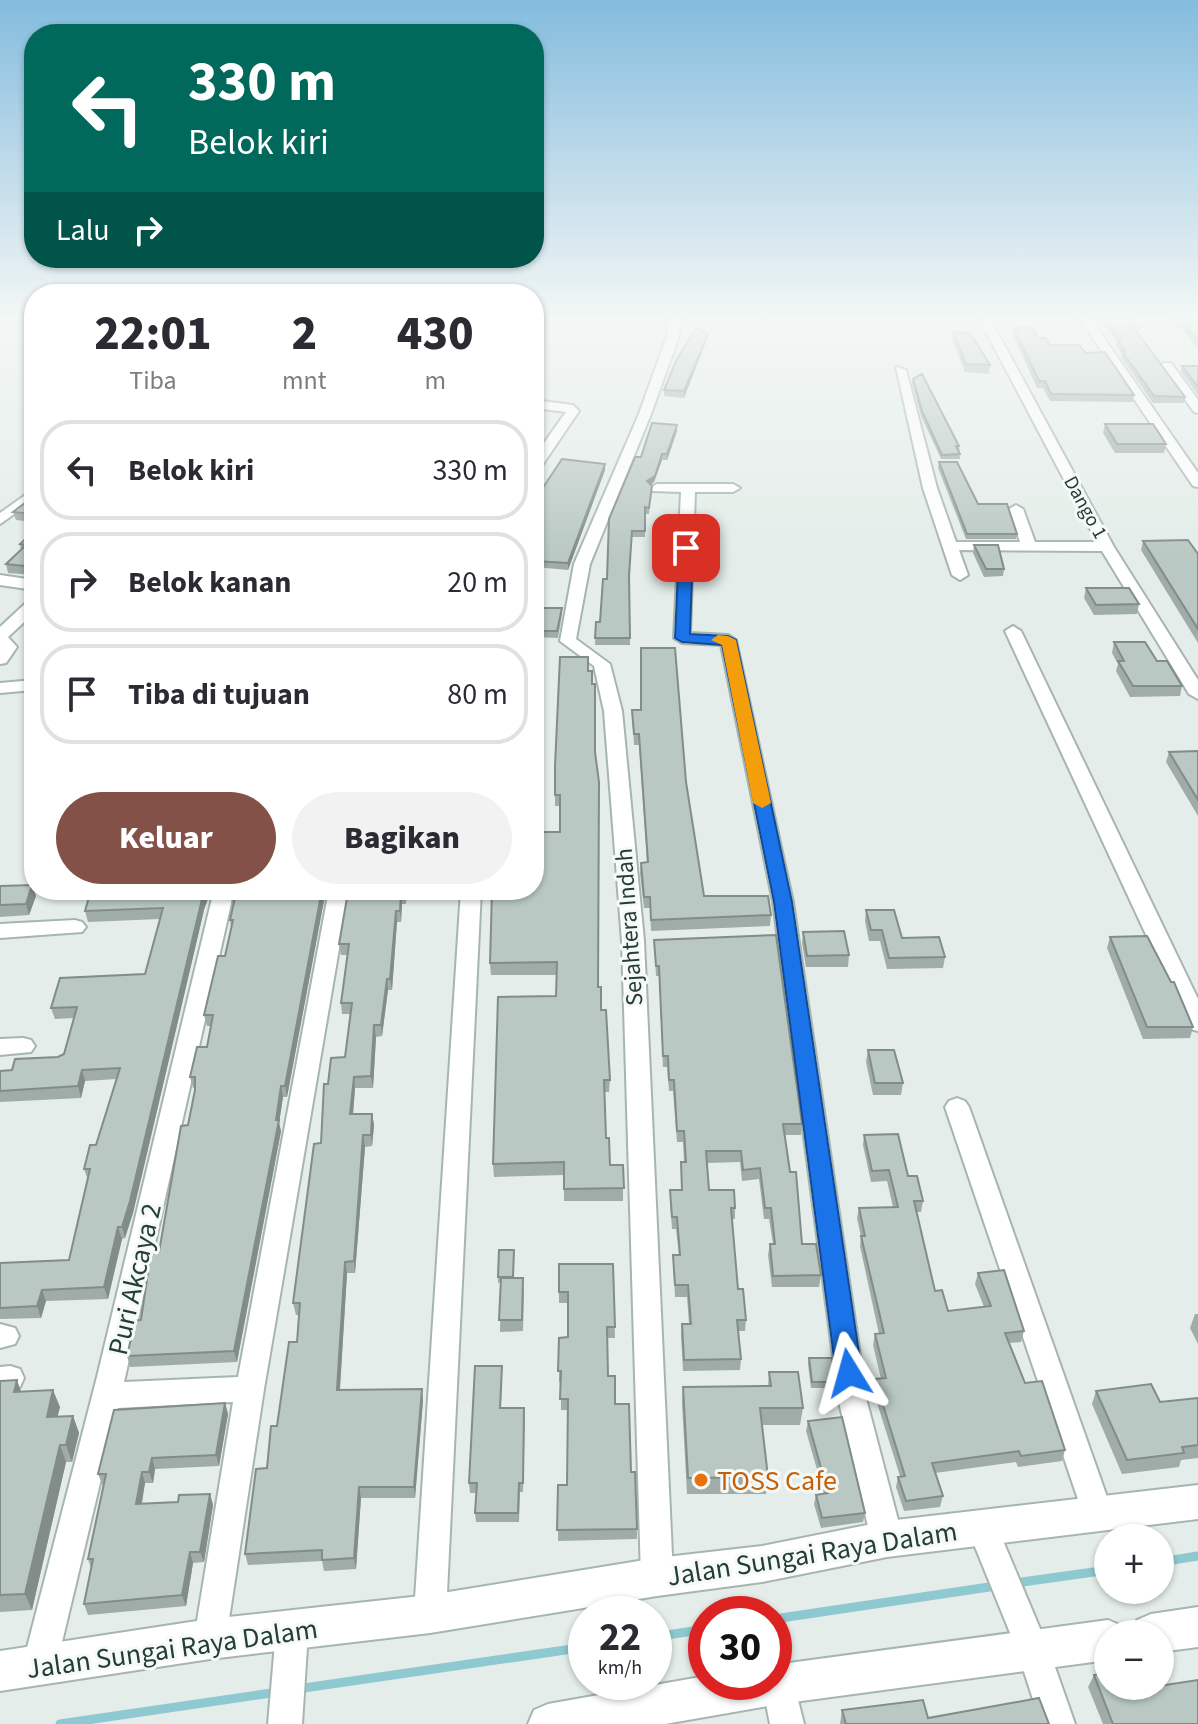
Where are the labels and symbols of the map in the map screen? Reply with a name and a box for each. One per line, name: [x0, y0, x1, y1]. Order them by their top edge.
street label: Dango 1: [1056, 471, 1114, 544]
pin: [652, 514, 720, 582]
street label: Sejahtera Indah: [607, 847, 652, 1007]
street label: Puri Akcaya 2: [98, 1199, 172, 1359]
position arrow: [807, 1331, 891, 1415]
place label: TOSS Cafe: [717, 1461, 837, 1501]
marker: TOSS Cafe: [692, 1471, 710, 1489]
street label: Jalan Sungai Raya Dalam: [664, 1511, 960, 1597]
speed limit sign: 30: [688, 1596, 792, 1700]
street label: Jalan Sungai Raya Dalam: [24, 1609, 320, 1689]

